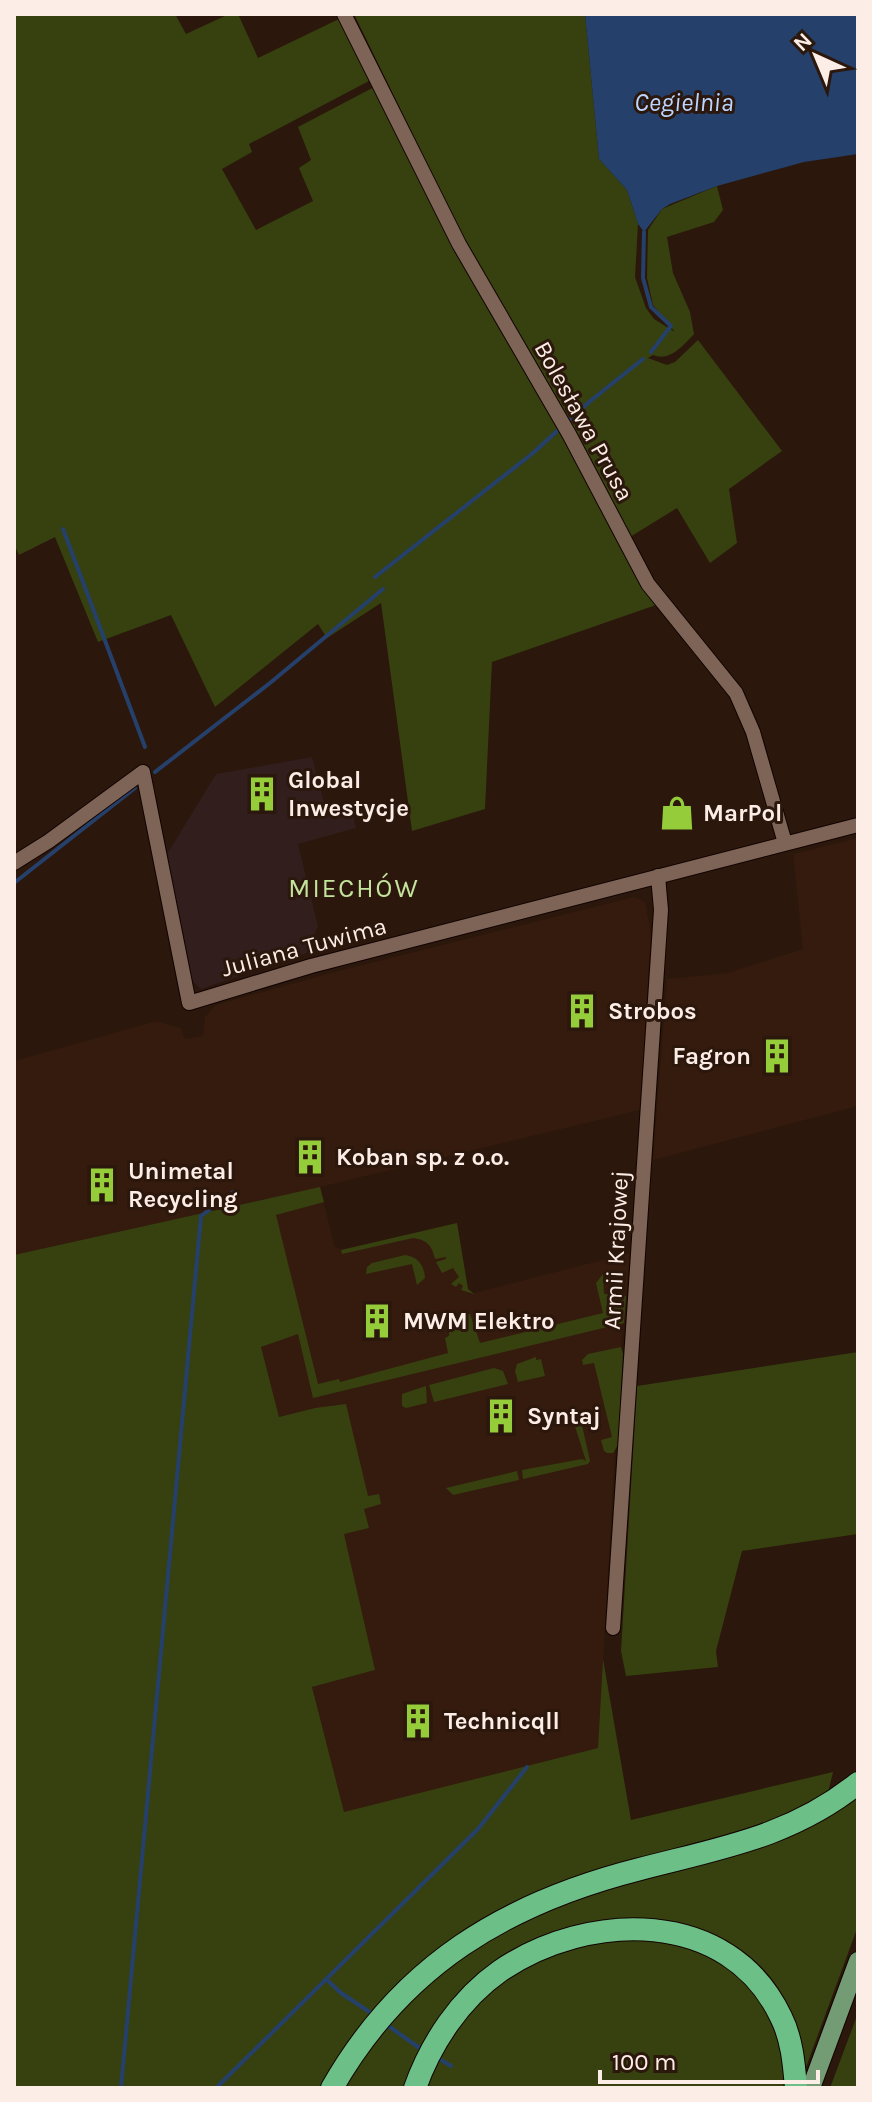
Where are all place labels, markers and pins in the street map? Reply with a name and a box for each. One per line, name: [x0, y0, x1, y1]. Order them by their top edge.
place label: Global Inwestycje: [288, 766, 409, 822]
building icon: Global Inwestycje: [243, 775, 281, 813]
shop icon: MarPol: [658, 794, 696, 832]
place label: MarPol: [703, 799, 782, 827]
building icon: Strobos: [563, 992, 601, 1030]
place label: Strobos: [608, 997, 697, 1025]
building icon: Fagron: [758, 1037, 796, 1075]
place label: Fagron: [672, 1042, 751, 1070]
building icon: Koban sp. z o.o.: [291, 1138, 329, 1176]
place label: Koban sp. z o.o.: [336, 1143, 509, 1171]
place label: Unimetal Recycling: [128, 1157, 238, 1213]
building icon: Unimetal Recycling: [83, 1166, 121, 1204]
building icon: MWM Elektro: [358, 1302, 396, 1340]
place label: MWM Elektro: [403, 1307, 555, 1335]
building icon: Syntaj: [482, 1397, 520, 1435]
place label: Syntaj: [527, 1402, 601, 1430]
building icon: Technicqll: [399, 1702, 437, 1740]
place label: Technicqll: [444, 1707, 560, 1735]

